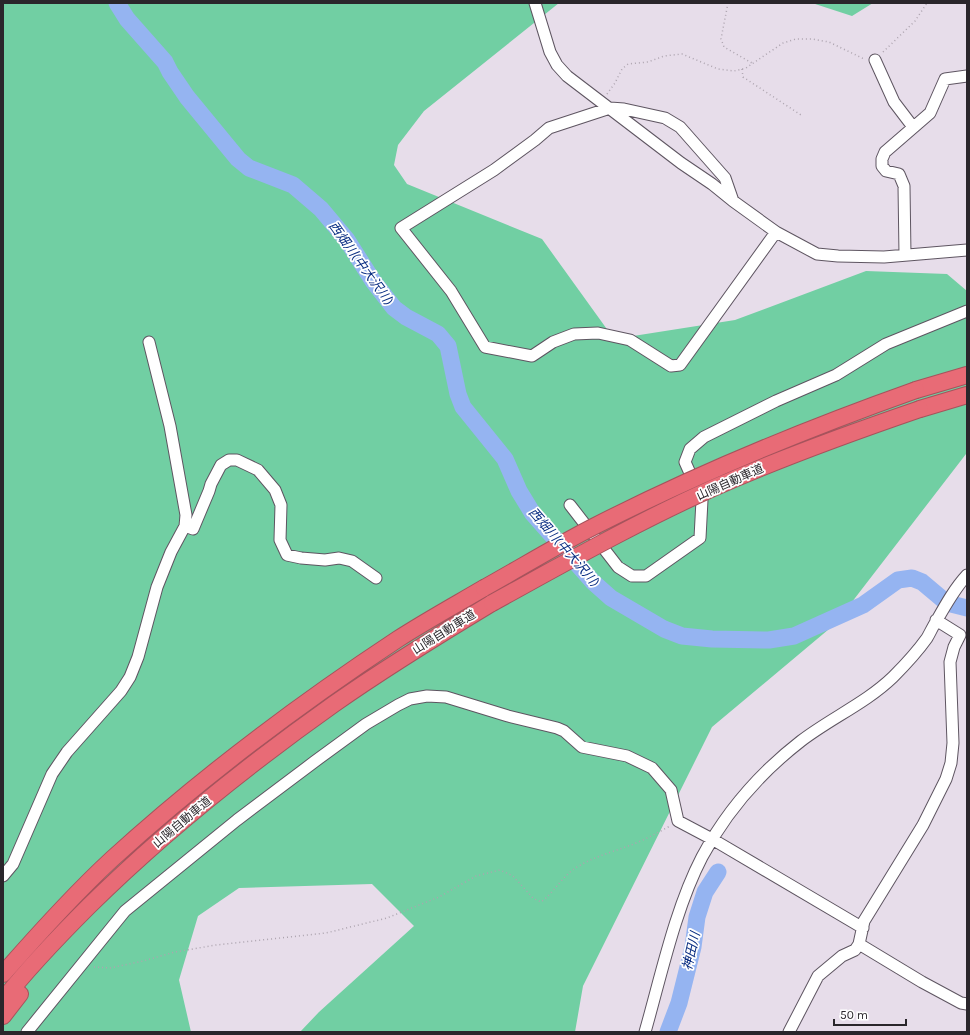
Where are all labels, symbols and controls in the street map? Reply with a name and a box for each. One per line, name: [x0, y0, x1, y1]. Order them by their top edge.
water label: 西畑川(中大沢川): [326, 218, 396, 308]
street label: 山陽自動車道: [694, 461, 766, 503]
water label: 西畑川(中大沢川): [526, 505, 602, 589]
street label: 山陽自動車道: [410, 607, 478, 657]
street label: 山陽自動車道: [150, 793, 214, 851]
water label: 神田川: [679, 928, 703, 972]
scale bar: [834, 1001, 906, 1027]
text: 50 m: [840, 1008, 868, 1022]

